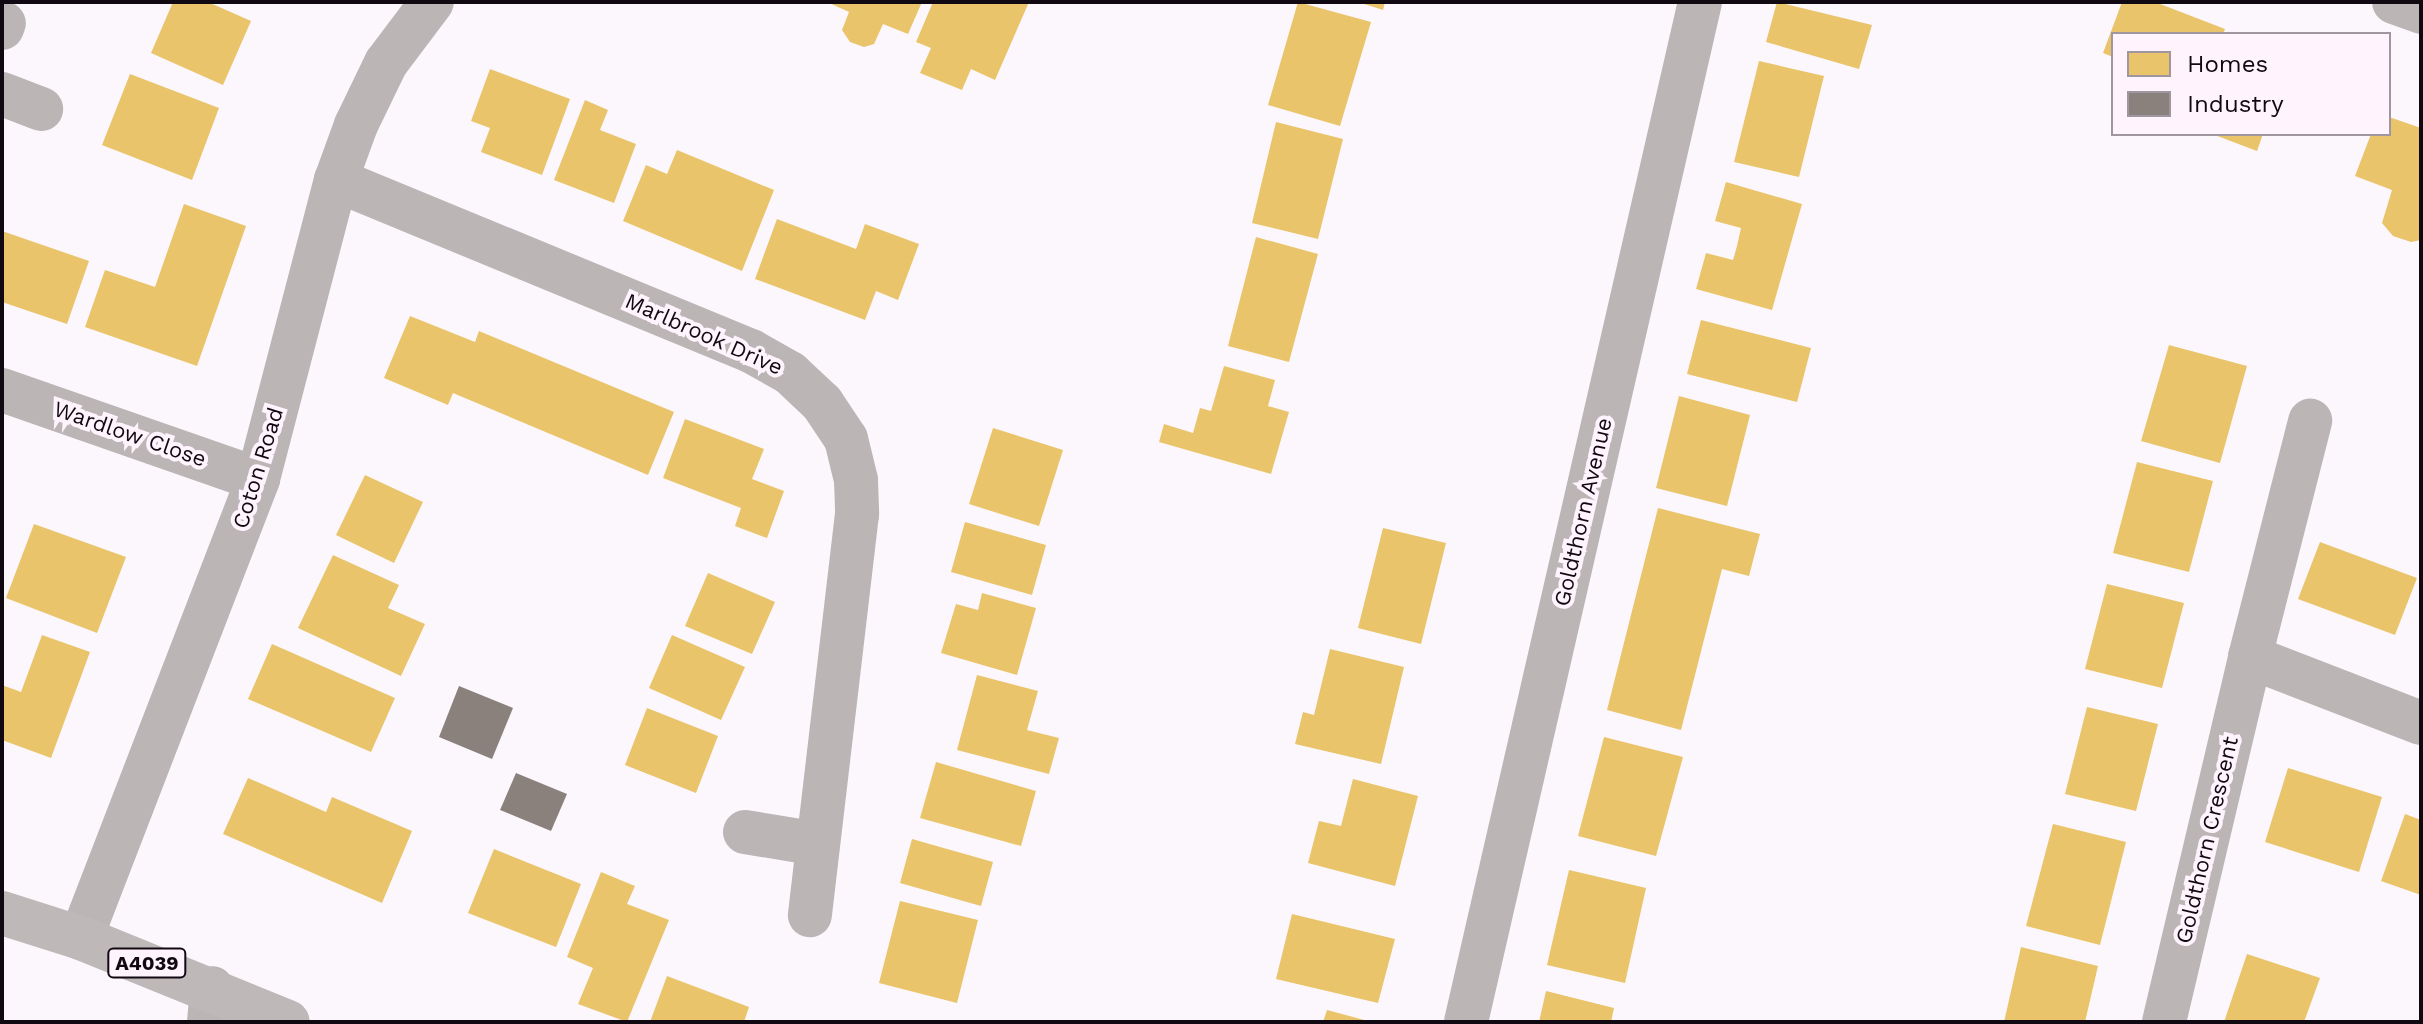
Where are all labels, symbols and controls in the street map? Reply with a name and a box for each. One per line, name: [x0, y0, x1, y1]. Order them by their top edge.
legend: [2111, 32, 2391, 136]
text: Homes: [2187, 50, 2268, 78]
text: Industry: [2187, 90, 2284, 118]
street label: Marlbrook Drive: [621, 287, 787, 381]
street label: Wardlow Close: [50, 395, 210, 473]
street label: Coton Road: [227, 404, 289, 532]
street label: Goldthorn Avenue: [1548, 415, 1618, 609]
street label: Goldthorn Crescent: [2170, 734, 2244, 946]
road number: A4039: [107, 947, 187, 979]

